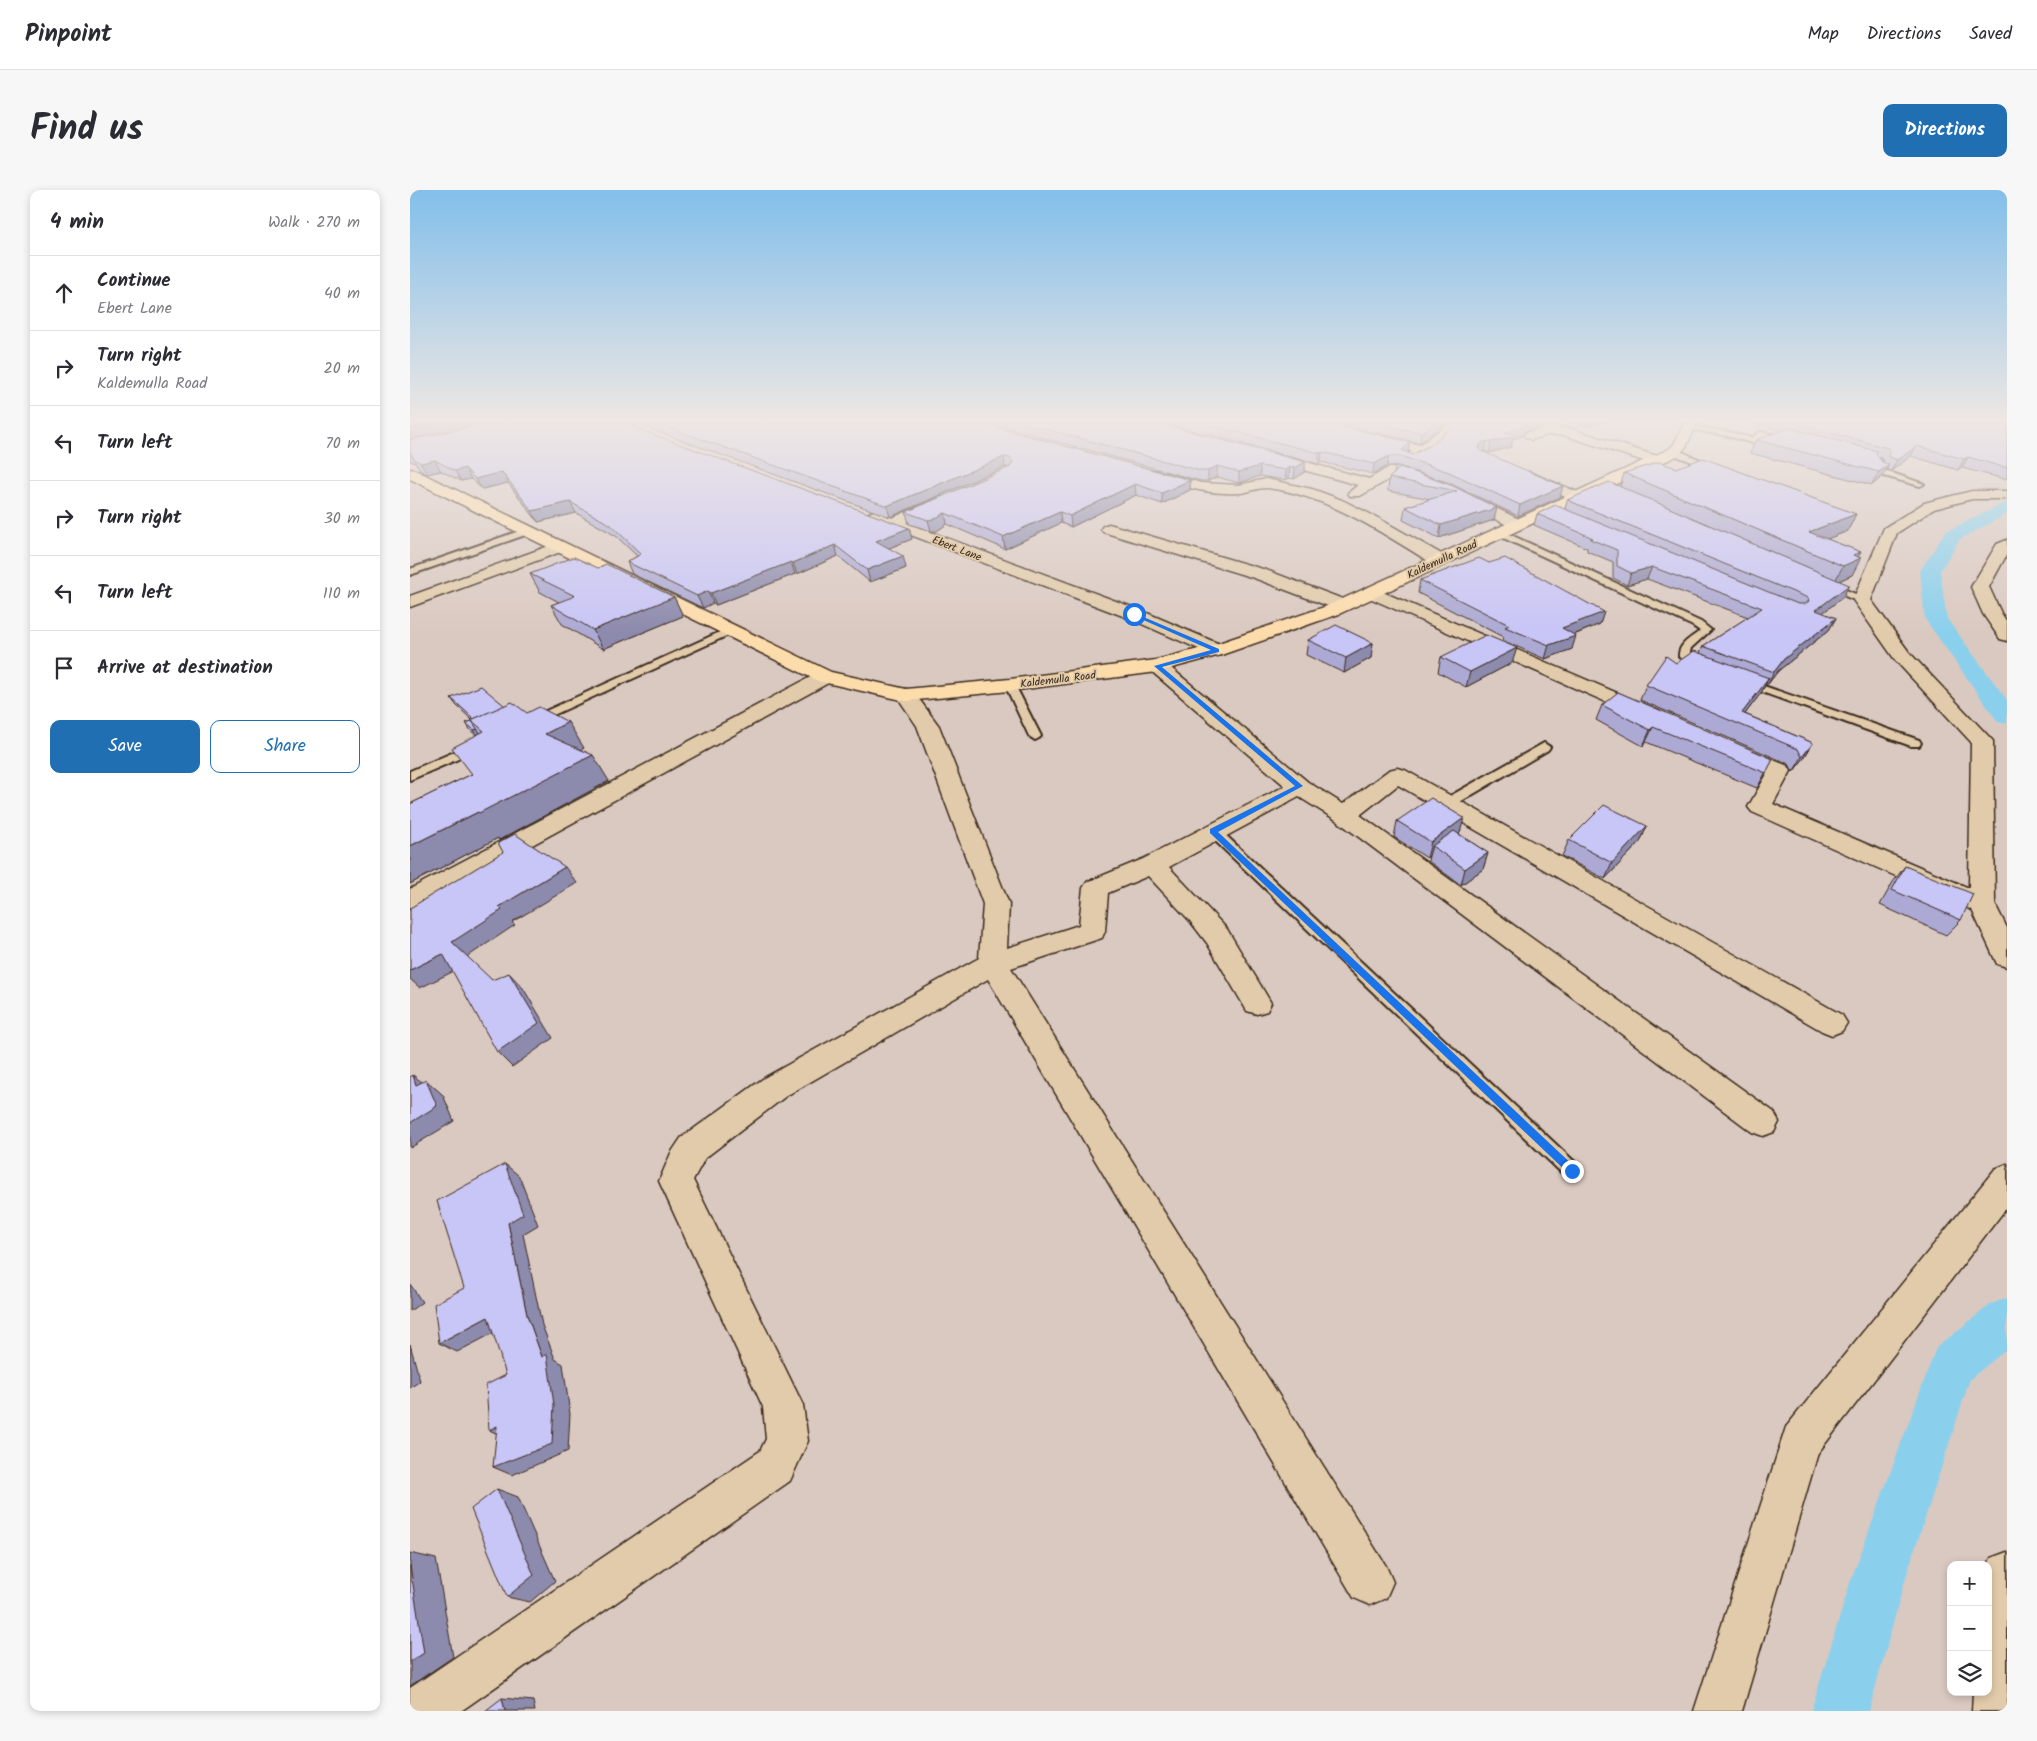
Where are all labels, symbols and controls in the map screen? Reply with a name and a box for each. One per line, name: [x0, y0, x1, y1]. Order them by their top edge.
text: Pinpoint: [25, 15, 112, 54]
text: Map: [1807, 20, 1839, 49]
text: Directions: [1867, 20, 1941, 49]
text: Saved: [1969, 20, 2012, 49]
text: Find us: [30, 102, 143, 158]
button: Directions: [1883, 104, 2007, 157]
text: 4 min: [50, 206, 104, 239]
text: Walk · 270 m: [268, 210, 360, 235]
text: Continue: [97, 266, 170, 296]
icon: ahead: [50, 279, 78, 307]
text: 40 m: [324, 281, 360, 306]
text: Ebert Lane: [97, 296, 172, 321]
text: Turn right: [97, 341, 182, 371]
icon: right: [50, 354, 78, 382]
text: 20 m: [324, 356, 360, 381]
text: Kaldemulla Road: [97, 371, 207, 396]
text: Turn left: [97, 428, 172, 458]
icon: left: [50, 429, 78, 457]
text: 70 m: [325, 431, 360, 456]
text: Turn right: [97, 503, 182, 533]
icon: right: [50, 504, 78, 532]
text: 30 m: [324, 506, 360, 531]
street label: Ebert Lane: [929, 531, 984, 567]
street label: Kaldemulla Road: [1404, 536, 1481, 584]
text: Turn left: [97, 578, 172, 608]
icon: left: [50, 579, 78, 607]
text: 110 m: [323, 581, 360, 606]
route start: [1123, 603, 1146, 626]
text: Arrive at destination: [97, 653, 273, 683]
icon: arrive: [50, 654, 78, 682]
street label: Kaldemulla Road: [1019, 666, 1097, 694]
button: Save: [50, 720, 200, 773]
button: Share: [210, 720, 360, 773]
route end: [1561, 1160, 1584, 1183]
map controls: [1947, 1561, 1992, 1696]
button: +: [1947, 1561, 1992, 1606]
button: −: [1947, 1606, 1992, 1651]
button: layers: [1947, 1651, 1992, 1696]

